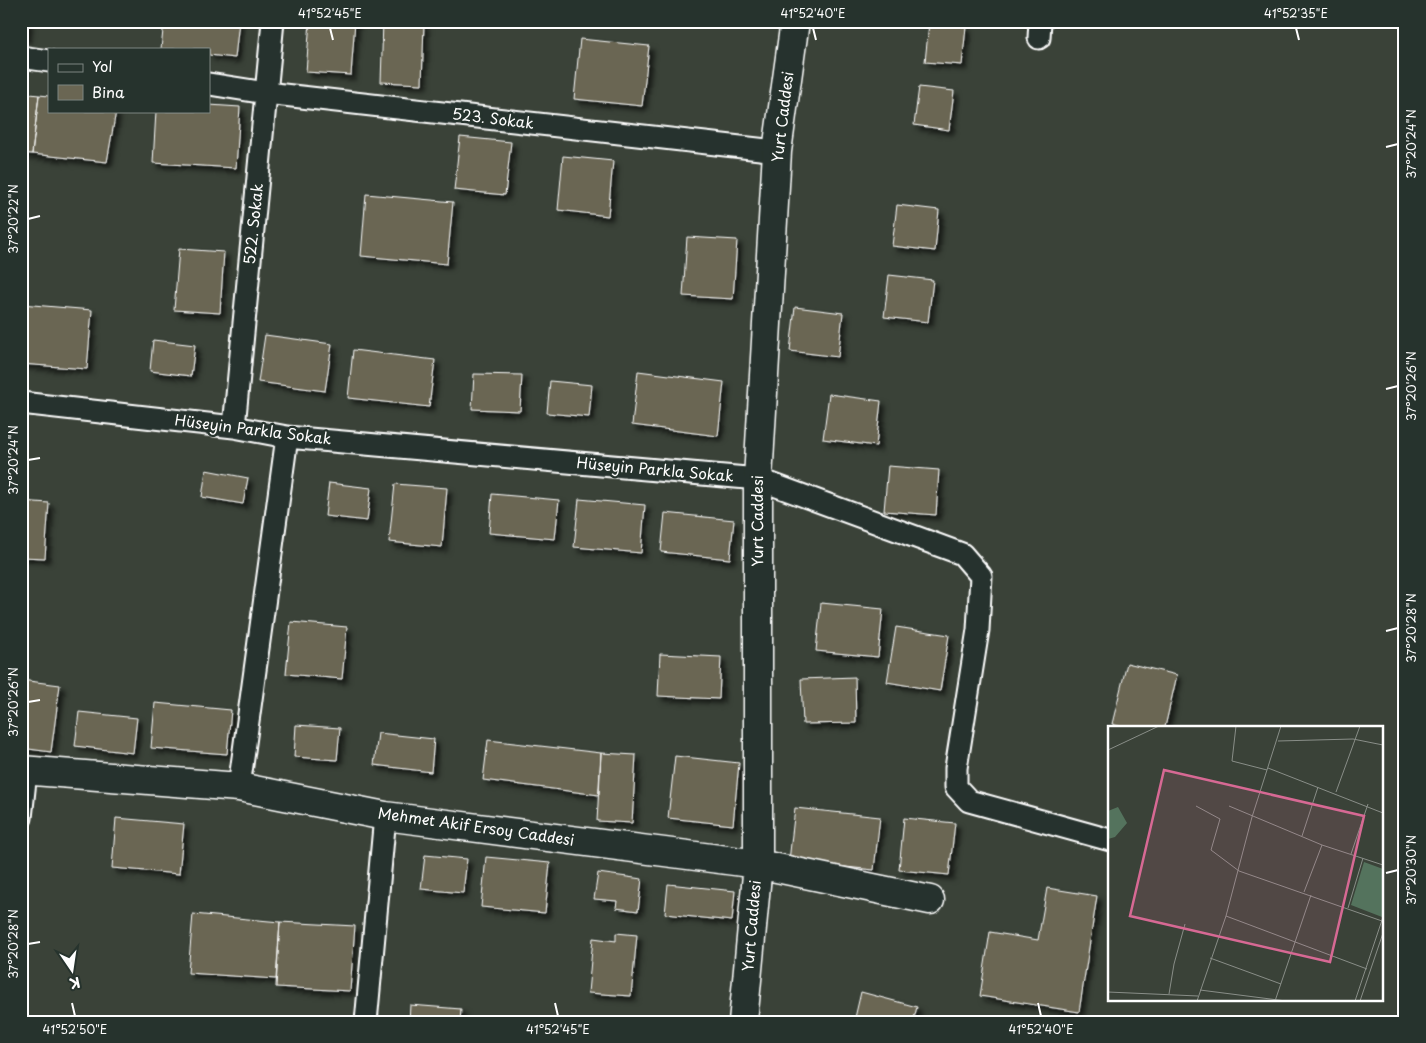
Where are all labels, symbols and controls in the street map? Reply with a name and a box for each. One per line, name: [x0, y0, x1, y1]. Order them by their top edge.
text: 41°52'45"E: [298, 4, 362, 22]
text: 41°52'40"E: [780, 4, 846, 22]
text: 41°52'35"E: [1264, 4, 1328, 22]
legend: [48, 48, 210, 112]
text: Yol: [92, 54, 113, 77]
street label: Yurt Caddesi: [765, 70, 799, 164]
text: Bina: [92, 80, 125, 103]
street label: 523. Sokak: [451, 101, 536, 134]
text: 37°20'24"N: [1402, 109, 1420, 179]
street label: 522. Sokak: [237, 182, 268, 266]
text: 37°20'22"N: [4, 184, 22, 254]
text: 37°20'26"N: [1402, 351, 1420, 421]
street label: Hüseyin Parkla Sokak: [173, 407, 333, 450]
text: 37°20'24"N: [4, 425, 22, 495]
street label: Hüseyin Parkla Sokak: [575, 450, 735, 487]
street label: Yurt Caddesi: [745, 475, 768, 567]
text: 37°20'28"N: [1402, 593, 1420, 663]
text: 37°20'26"N: [4, 667, 22, 737]
inset map: [1108, 726, 1384, 1000]
street label: Mehmet Akif Ersoy Caddesi: [376, 800, 576, 851]
text: 37°20'30"N: [1402, 835, 1420, 905]
street label: Yurt Caddesi: [735, 879, 766, 973]
text: 37°20'28"N: [4, 909, 22, 979]
north arrow: [48, 946, 98, 996]
text: K: [68, 972, 82, 995]
text: 41°52'50"E: [43, 1020, 107, 1038]
text: 41°52'45"E: [526, 1020, 590, 1038]
text: 41°52'40"E: [1008, 1020, 1074, 1038]

